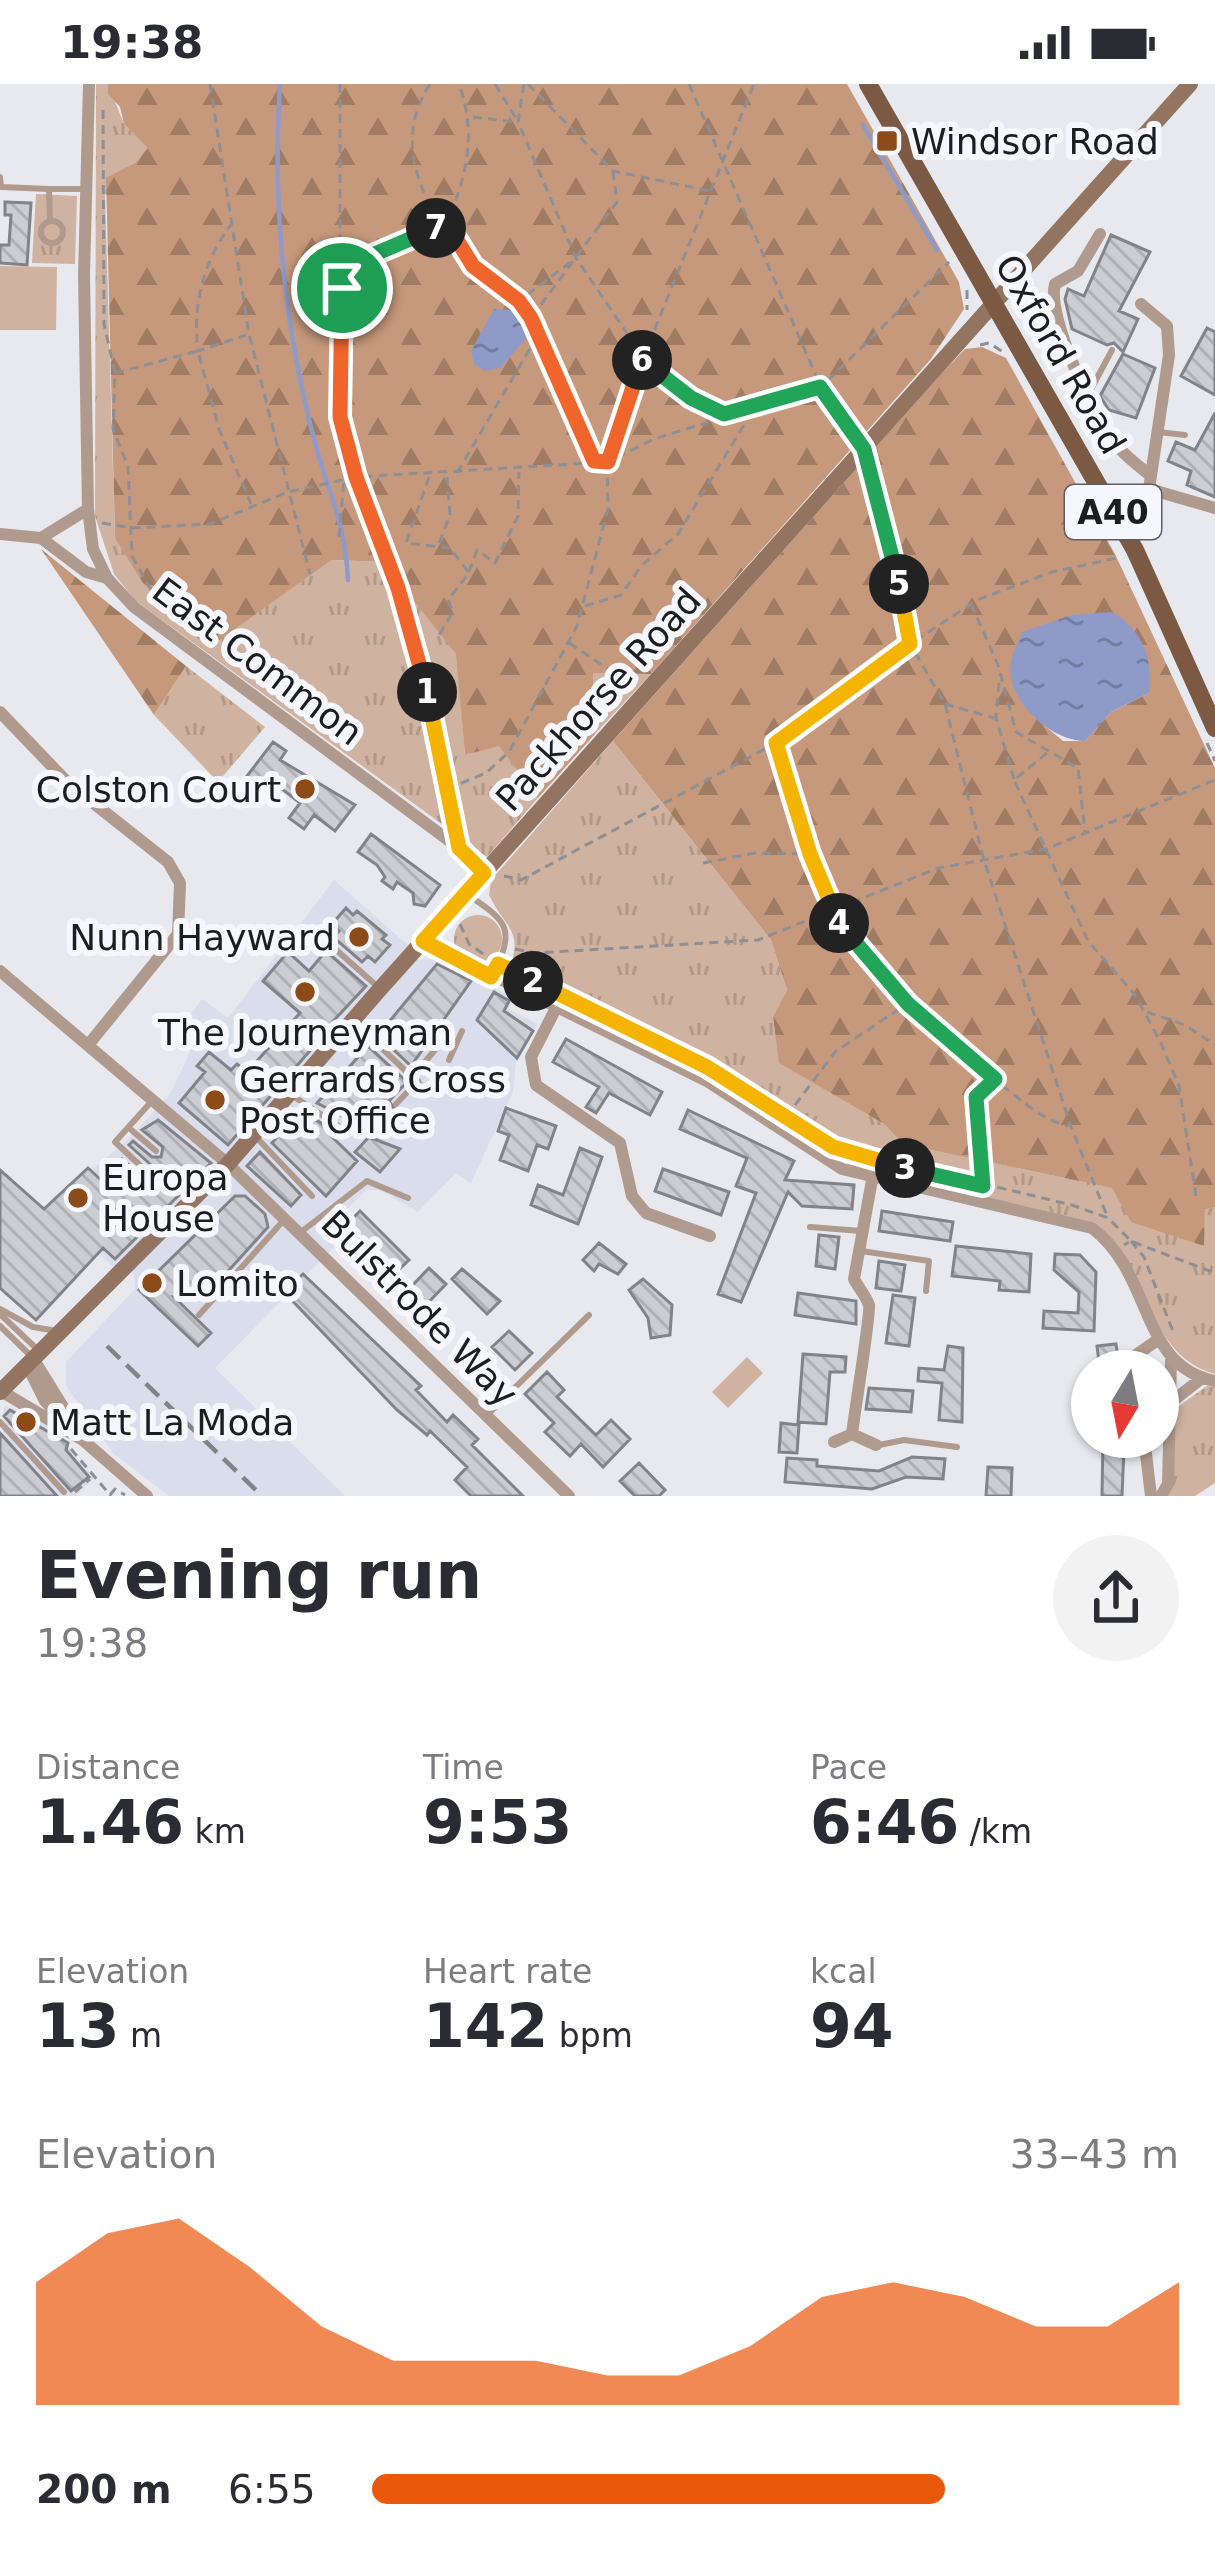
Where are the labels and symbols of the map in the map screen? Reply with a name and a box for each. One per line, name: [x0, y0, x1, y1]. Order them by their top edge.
place label: Windsor Road: [911, 121, 1159, 162]
marker: Windsor Road: [874, 128, 900, 154]
pin: 7: [406, 198, 466, 258]
pin: [291, 237, 393, 339]
street label: Oxford Road: [987, 247, 1134, 461]
pin: 6: [612, 330, 672, 390]
road number: A40: [1065, 485, 1161, 539]
pin: 5: [869, 554, 929, 614]
street label: East Common: [145, 569, 370, 753]
street label: Packhorse Road: [488, 580, 709, 819]
pin: 1: [397, 662, 457, 722]
place label: Colston Court: [36, 769, 281, 810]
marker: Colston Court: [292, 776, 318, 802]
pin: 4: [809, 893, 869, 953]
place label: Nunn Hayward: [69, 917, 335, 958]
marker: Nunn Hayward: [346, 924, 372, 950]
pin: 2: [503, 951, 563, 1011]
marker: The Journeyman: [292, 979, 318, 1005]
place label: The Journeyman: [157, 1012, 452, 1053]
place label: Gerrards Cross Post Office: [239, 1059, 506, 1141]
marker: Gerrards Cross Post Office: [202, 1087, 228, 1113]
pin: 3: [875, 1138, 935, 1198]
place label: Europa House: [102, 1157, 229, 1239]
marker: Europa House: [65, 1185, 91, 1211]
street label: Bulstrode Way: [313, 1202, 526, 1415]
place label: Lomito: [176, 1263, 299, 1304]
marker: Lomito: [139, 1270, 165, 1296]
north arrow: [1071, 1350, 1179, 1458]
place label: Matt La Moda: [50, 1402, 294, 1443]
marker: Matt La Moda: [13, 1409, 39, 1435]

